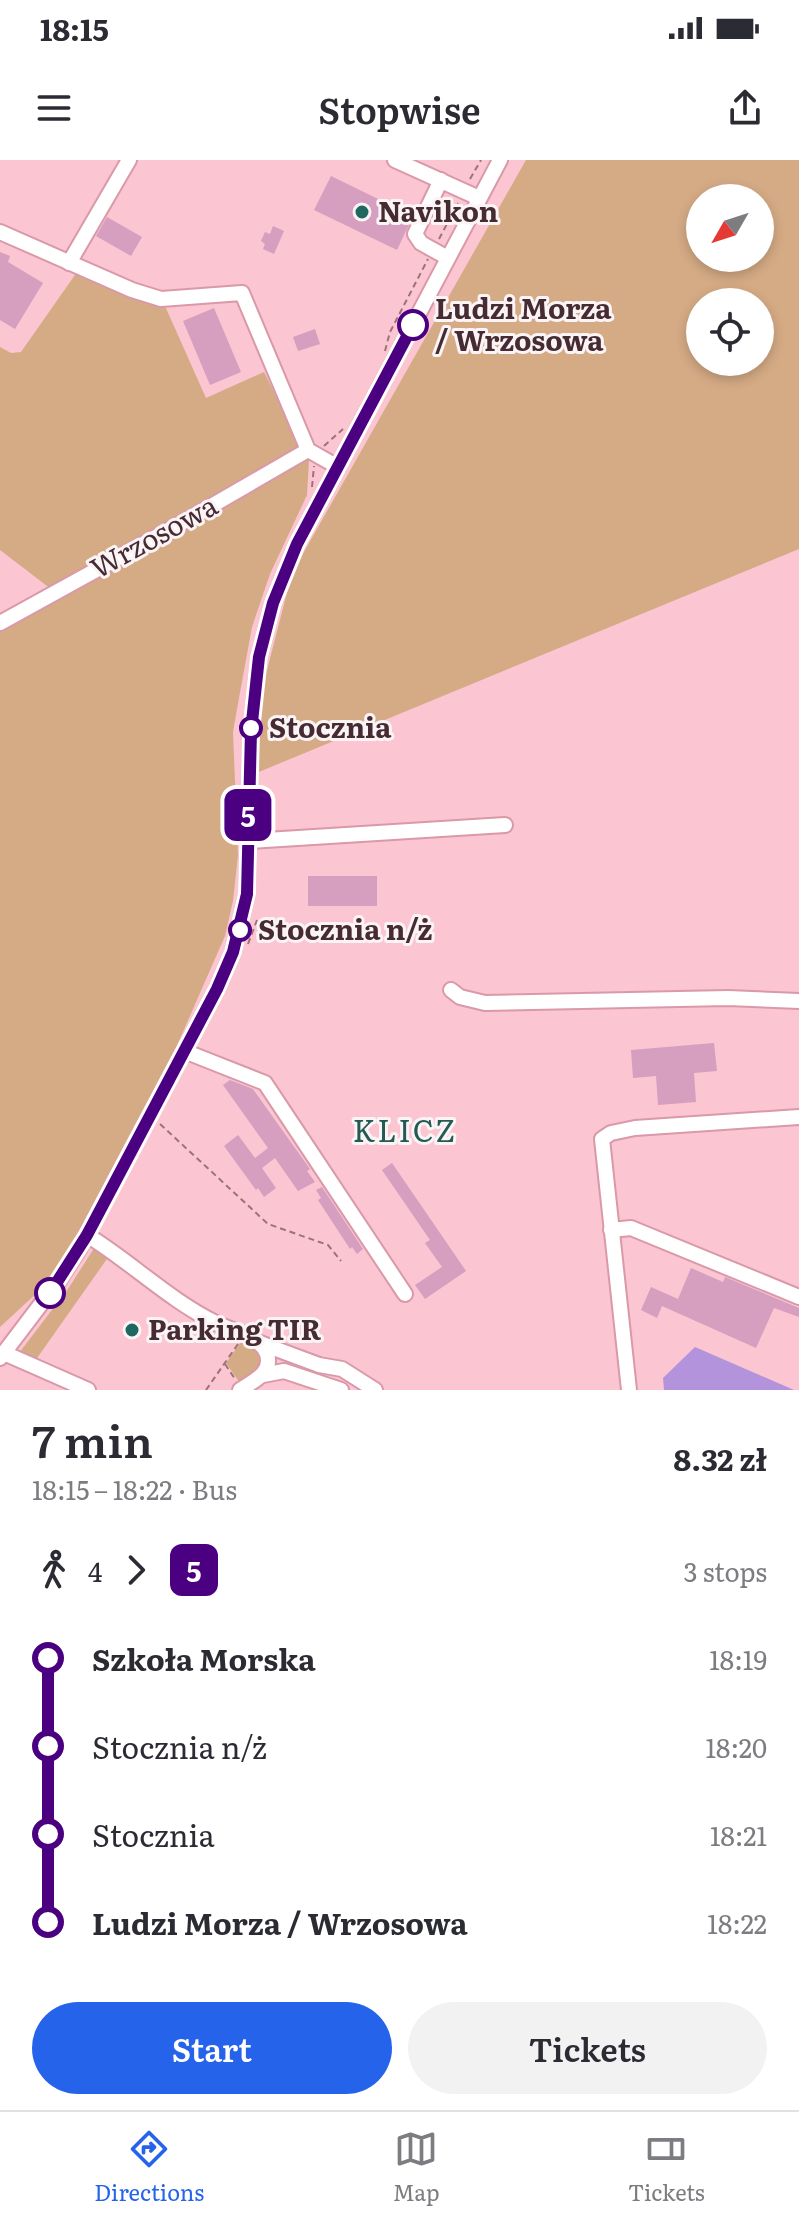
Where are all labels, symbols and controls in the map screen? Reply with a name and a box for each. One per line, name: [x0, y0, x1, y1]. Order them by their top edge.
text: 18:15: [40, 6, 109, 50]
text: Stopwise: [318, 82, 481, 135]
icon: menu: [32, 86, 76, 130]
icon: share: [723, 86, 767, 130]
north arrow: [686, 184, 774, 272]
map controls: [686, 184, 774, 376]
place label: Navikon: [378, 189, 498, 231]
marker: Navikon: [353, 203, 371, 221]
place label: Ludzi Morza / Wrzosowa: [435, 286, 612, 360]
button: locate: [686, 288, 774, 376]
marker: Ludzi Morza / Wrzosowa: [398, 310, 428, 340]
street label: Wrzosowa: [82, 483, 224, 587]
place label: Stocznia: [269, 705, 392, 747]
marker: Stocznia: [240, 717, 262, 739]
line badge: 5: [222, 789, 274, 841]
text: 5: [240, 794, 256, 836]
place label: Stocznia n/ż: [258, 907, 432, 949]
marker: Stocznia n/ż: [229, 919, 251, 941]
district label: KLICZ: [353, 1107, 457, 1151]
unlabelled marker: [35, 1278, 65, 1308]
place label: Parking TIR: [148, 1307, 321, 1349]
marker: Parking TIR: [123, 1321, 141, 1339]
text: 7 min: [32, 1406, 153, 1472]
text: 8.32 zł: [674, 1436, 767, 1480]
text: 18:15 – 18:22 · Bus: [32, 1469, 237, 1508]
icon: walk: [32, 1548, 76, 1592]
icon: forward: [114, 1548, 158, 1592]
text: 5: [186, 1549, 202, 1591]
text: 4: [88, 1551, 102, 1590]
text: 3 stops: [683, 1551, 767, 1590]
text: Szkoła Morska: [92, 1636, 316, 1680]
text: 18:19: [709, 1639, 767, 1678]
text: Stocznia n/ż: [92, 1724, 267, 1768]
text: 18:20: [705, 1727, 767, 1766]
text: Stocznia: [92, 1812, 215, 1856]
text: 18:21: [710, 1815, 767, 1854]
text: Ludzi Morza / Wrzosowa: [92, 1900, 468, 1944]
text: 18:22: [707, 1903, 767, 1942]
button: Start: [32, 2002, 392, 2094]
button: Tickets: [408, 2002, 767, 2094]
tab: Directions: [94, 2127, 204, 2208]
tab: Map: [393, 2127, 439, 2208]
tab: Tickets: [628, 2127, 705, 2208]

